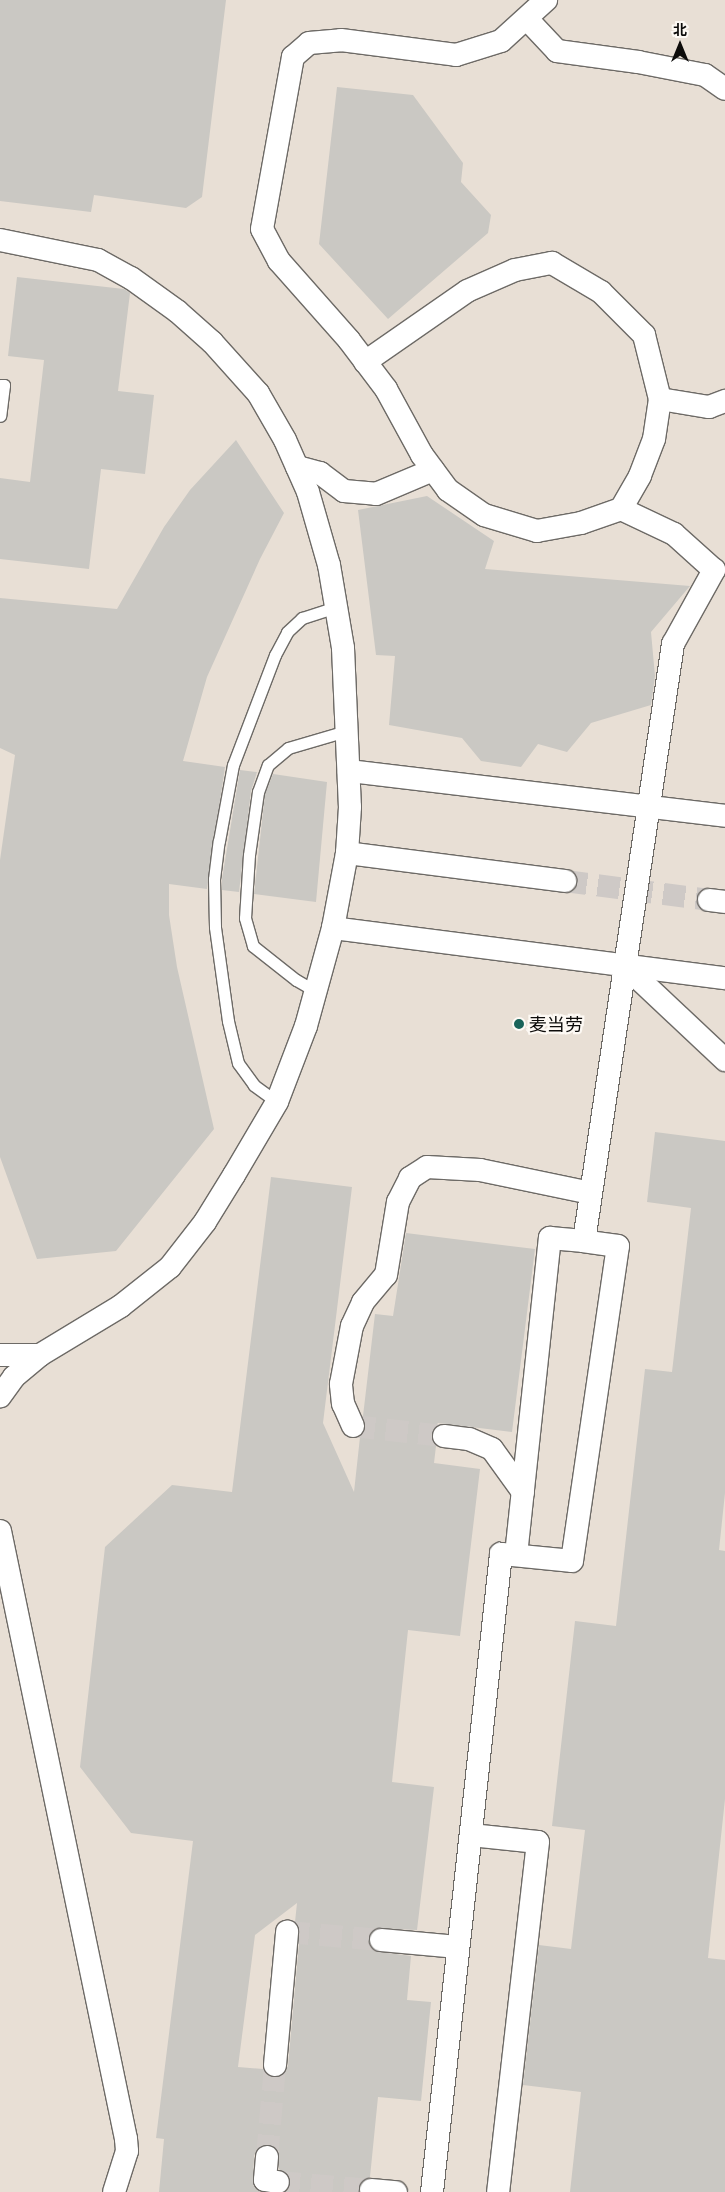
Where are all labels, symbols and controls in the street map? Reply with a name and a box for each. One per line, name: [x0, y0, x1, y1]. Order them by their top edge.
north arrow: [655, 20, 705, 70]
text: 北: [673, 21, 687, 38]
place label: 麦当劳: [529, 1013, 583, 1035]
marker: 麦当劳: [513, 1018, 525, 1030]

